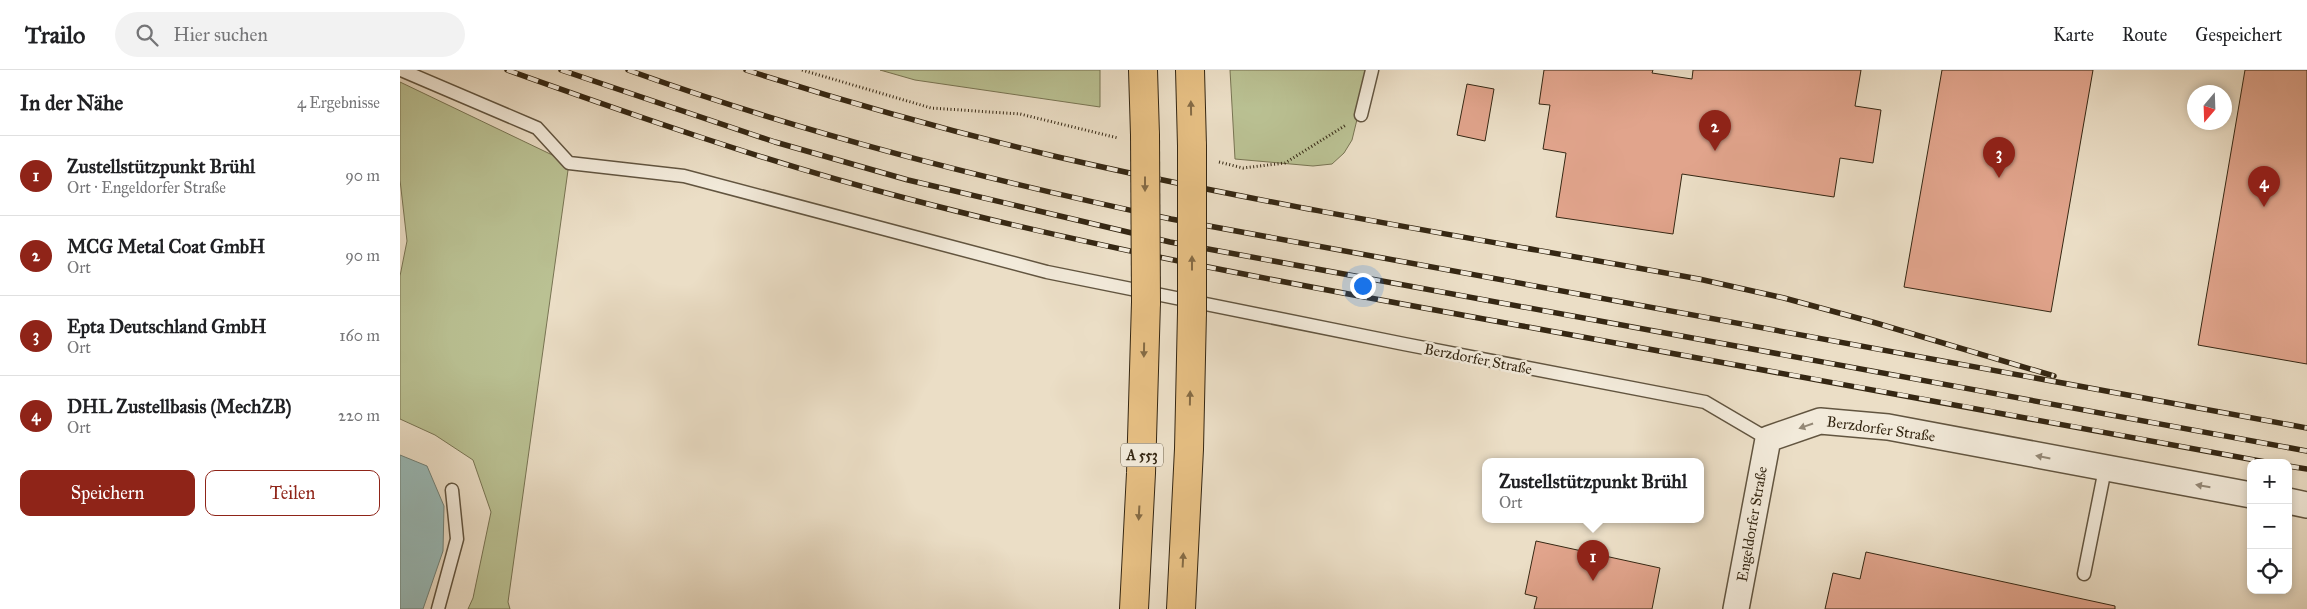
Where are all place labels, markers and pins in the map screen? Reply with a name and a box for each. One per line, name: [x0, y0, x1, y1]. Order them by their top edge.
pin: 2: [1699, 110, 1731, 151]
pin: 3: [1983, 137, 2015, 178]
pin: 4: [2248, 166, 2280, 207]
pin: 1: [1577, 540, 1609, 581]

